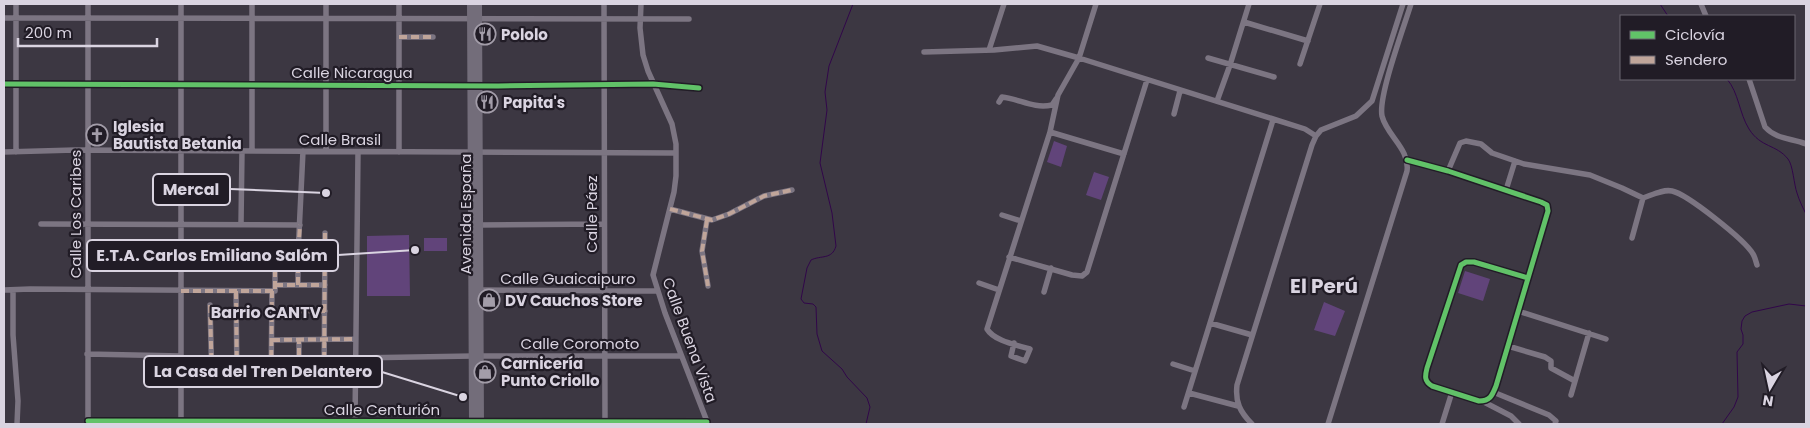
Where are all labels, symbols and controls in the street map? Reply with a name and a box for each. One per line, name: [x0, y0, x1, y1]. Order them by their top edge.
scale bar: [18, 15, 156, 47]
legend: [1620, 15, 1795, 80]
text: 200 m: [25, 22, 72, 43]
restaurant icon: Pololo: [473, 22, 497, 46]
place label: Pololo: [501, 24, 548, 45]
text: Ciclovía: [1665, 24, 1725, 45]
text: Sendero: [1665, 49, 1727, 70]
street label: Calle Nicaragua: [291, 62, 413, 83]
restaurant icon: Papita's: [475, 90, 499, 114]
place label: Papita's: [503, 92, 565, 113]
place label: Iglesia Bautista Betania: [113, 116, 242, 154]
church icon: Iglesia Bautista Betania: [85, 123, 109, 147]
street label: Calle Brasil: [299, 129, 381, 150]
street label: Calle Los Caribes: [65, 150, 86, 278]
street label: Avenida España: [455, 154, 476, 274]
callout: Mercal: [153, 174, 230, 205]
street label: Calle Páez: [581, 175, 602, 253]
text: Mercal: [163, 178, 219, 201]
callout: E.T.A. Carlos Emiliano Salóm: [87, 240, 338, 271]
text: E.T.A. Carlos Emiliano Salóm: [96, 244, 328, 267]
street label: Calle Guaicaipuro: [500, 268, 636, 289]
district label: El Perú: [1290, 272, 1358, 300]
street label: Calle Buena Vista: [658, 275, 722, 405]
shop icon: DV Cauchos Store: [477, 288, 501, 312]
place label: DV Cauchos Store: [505, 290, 643, 311]
district label: Barrio CANTV: [211, 301, 322, 324]
street label: Calle Coromoto: [521, 333, 639, 354]
place label: Carnicería Punto Criollo: [501, 353, 600, 391]
callout: La Casa del Tren Delantero: [144, 356, 382, 387]
text: La Casa del Tren Delantero: [154, 360, 372, 383]
shop icon: Carnicería Punto Criollo: [473, 360, 497, 384]
north arrow: [1745, 363, 1795, 413]
text: N: [1761, 390, 1775, 412]
street label: Calle Centurión: [324, 399, 440, 420]

